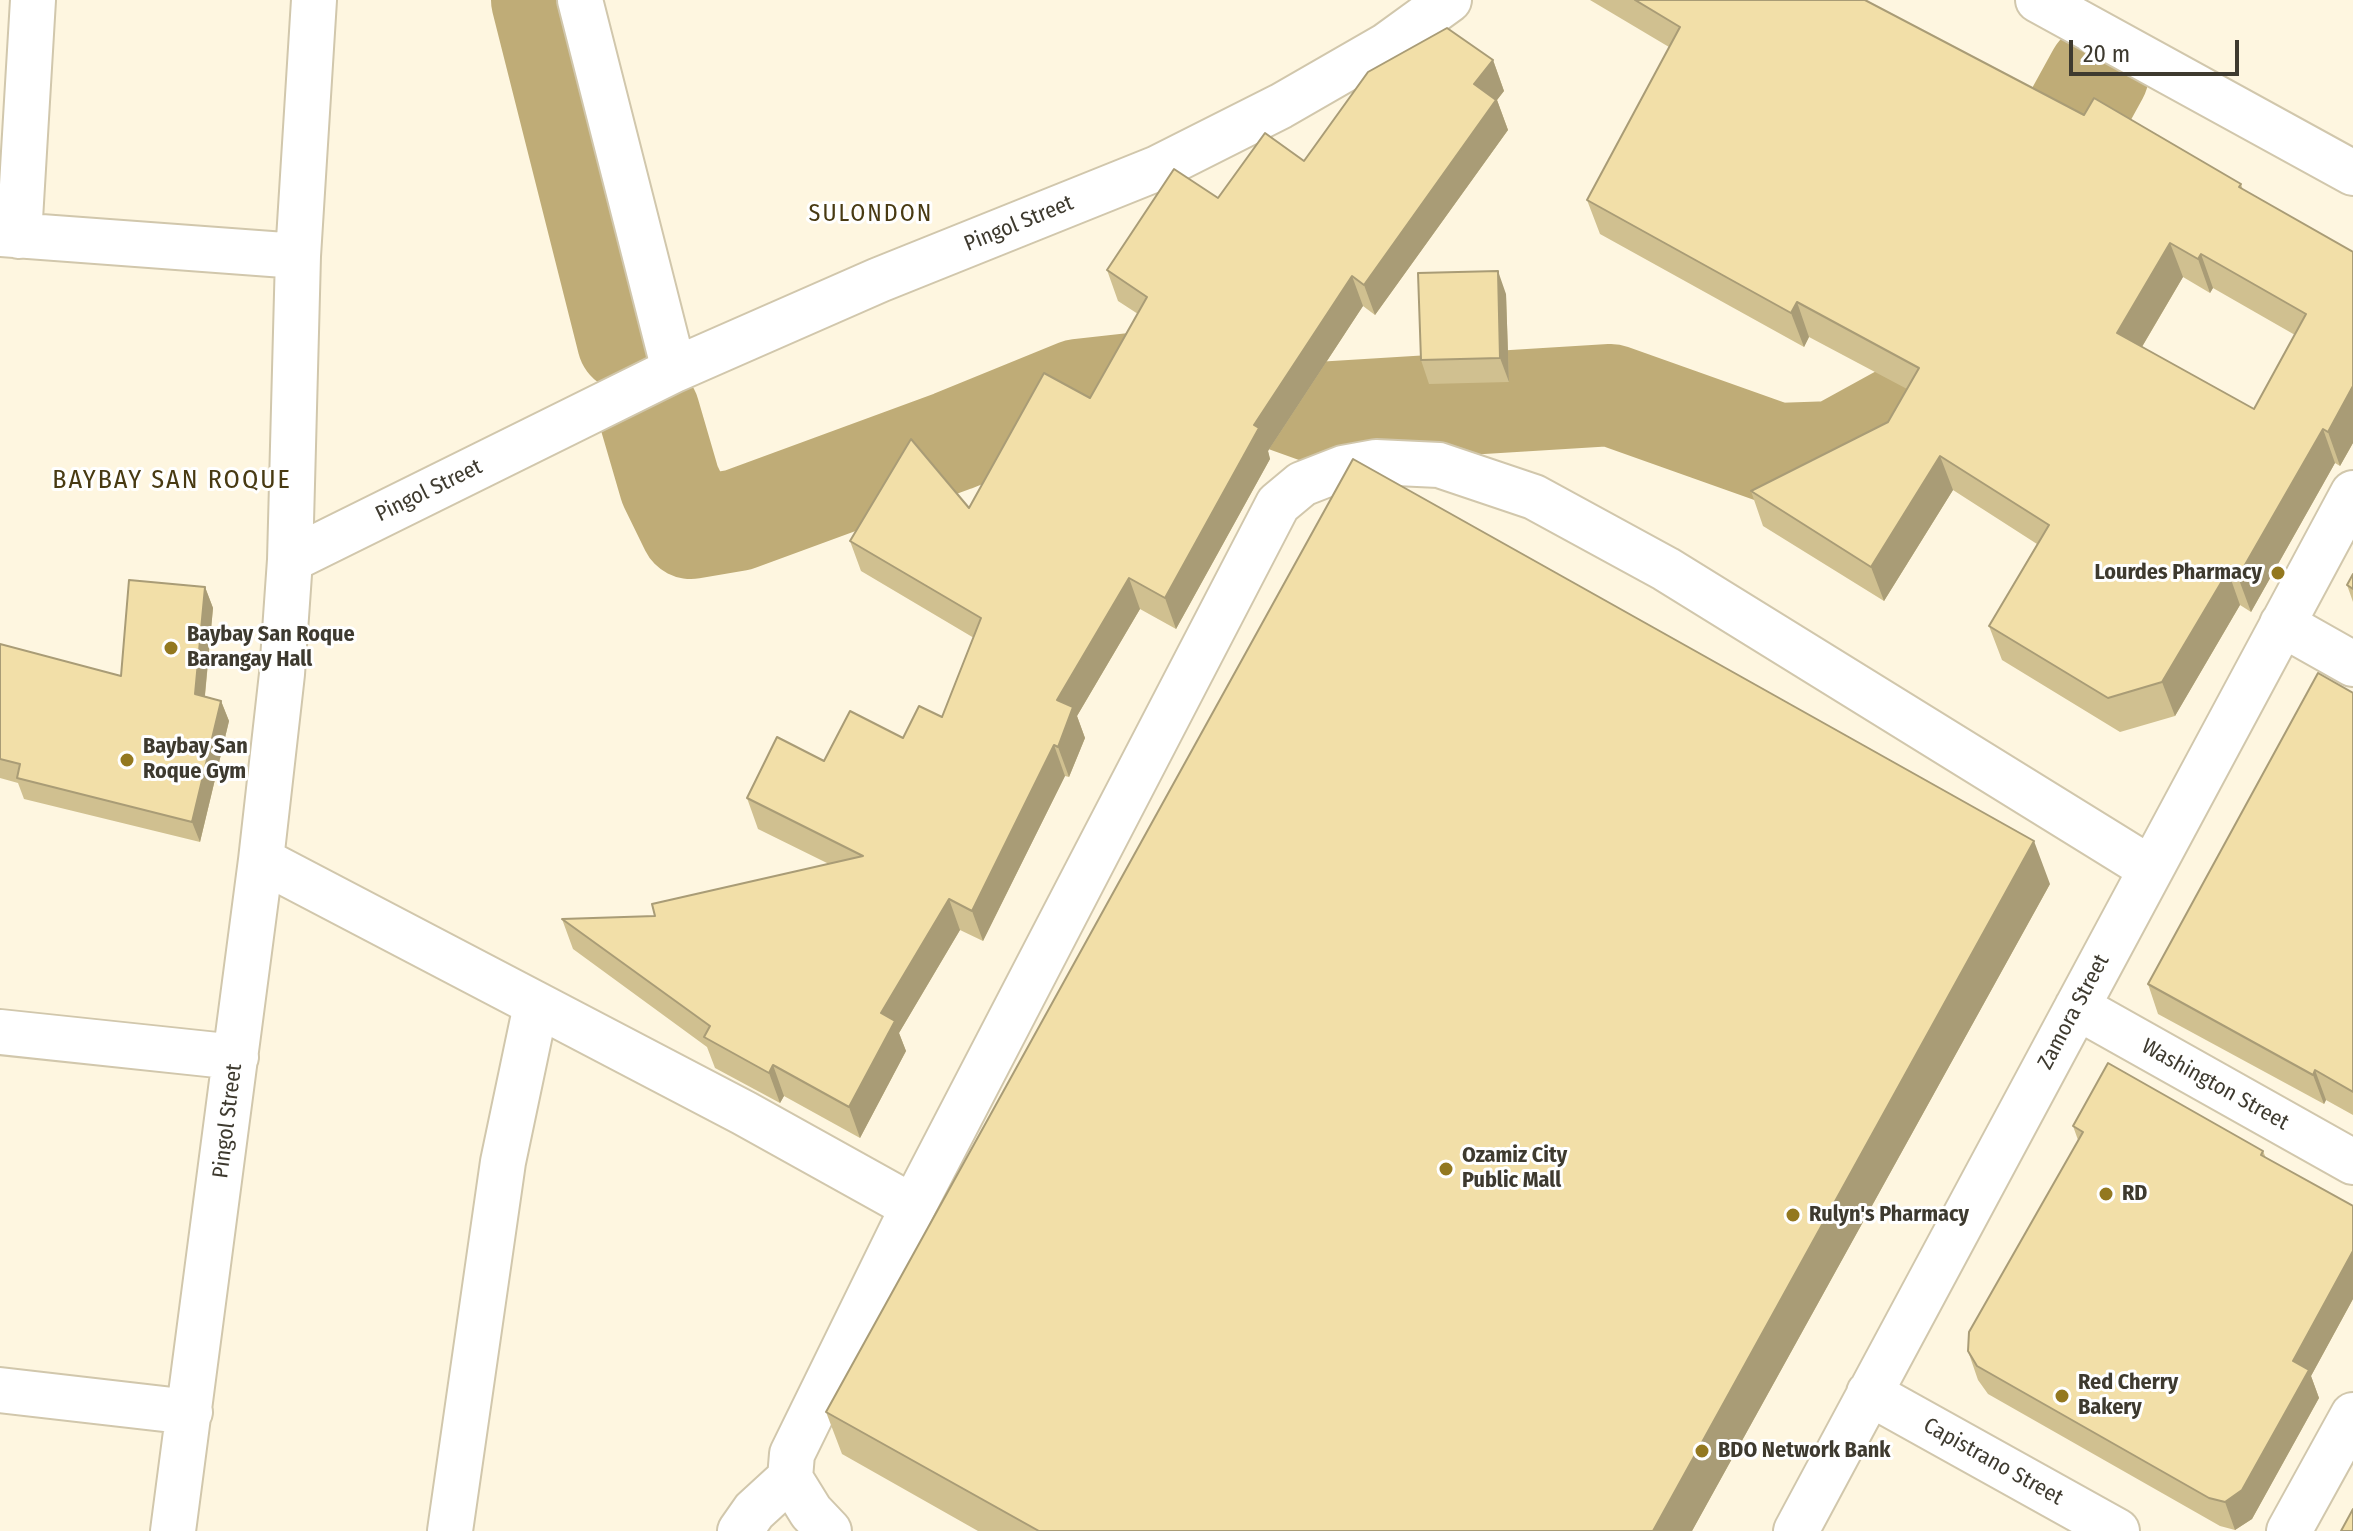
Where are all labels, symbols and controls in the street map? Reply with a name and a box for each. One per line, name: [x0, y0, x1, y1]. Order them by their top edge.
scale bar: [2073, 24, 2243, 74]
text: 20 m: [2083, 40, 2130, 68]
street label: Pingol Street: [961, 190, 1077, 258]
district label: SULONDON: [809, 200, 933, 228]
street label: Pingol Street: [371, 454, 487, 528]
district label: BAYBAY SAN ROQUE: [52, 465, 292, 497]
place label: Lourdes Pharmacy: [2094, 560, 2262, 586]
marker: Lourdes Pharmacy: [2269, 564, 2287, 582]
place label: Baybay San Roque Barangay Hall: [187, 622, 355, 674]
marker: Baybay San Roque Barangay Hall: [162, 639, 180, 657]
place label: Baybay San Roque Gym: [143, 734, 248, 786]
marker: Baybay San Roque Gym: [118, 751, 136, 769]
street label: Zamora Street: [2033, 950, 2115, 1074]
street label: Washington Street: [2137, 1034, 2293, 1136]
street label: Pingol Street: [208, 1062, 248, 1180]
place label: Ozamiz City Public Mall: [1462, 1143, 1567, 1194]
marker: Ozamiz City Public Mall: [1437, 1160, 1455, 1178]
place label: RD: [2122, 1181, 2147, 1207]
marker: RD: [2097, 1185, 2115, 1203]
place label: Rulyn's Pharmacy: [1809, 1202, 1969, 1228]
marker: Rulyn's Pharmacy: [1784, 1206, 1802, 1224]
place label: Red Cherry Bakery: [2078, 1370, 2178, 1422]
marker: Red Cherry Bakery: [2053, 1387, 2071, 1405]
street label: Capistrano Street: [1918, 1413, 2068, 1511]
place label: BDO Network Bank: [1718, 1438, 1891, 1464]
marker: BDO Network Bank: [1693, 1442, 1711, 1460]

